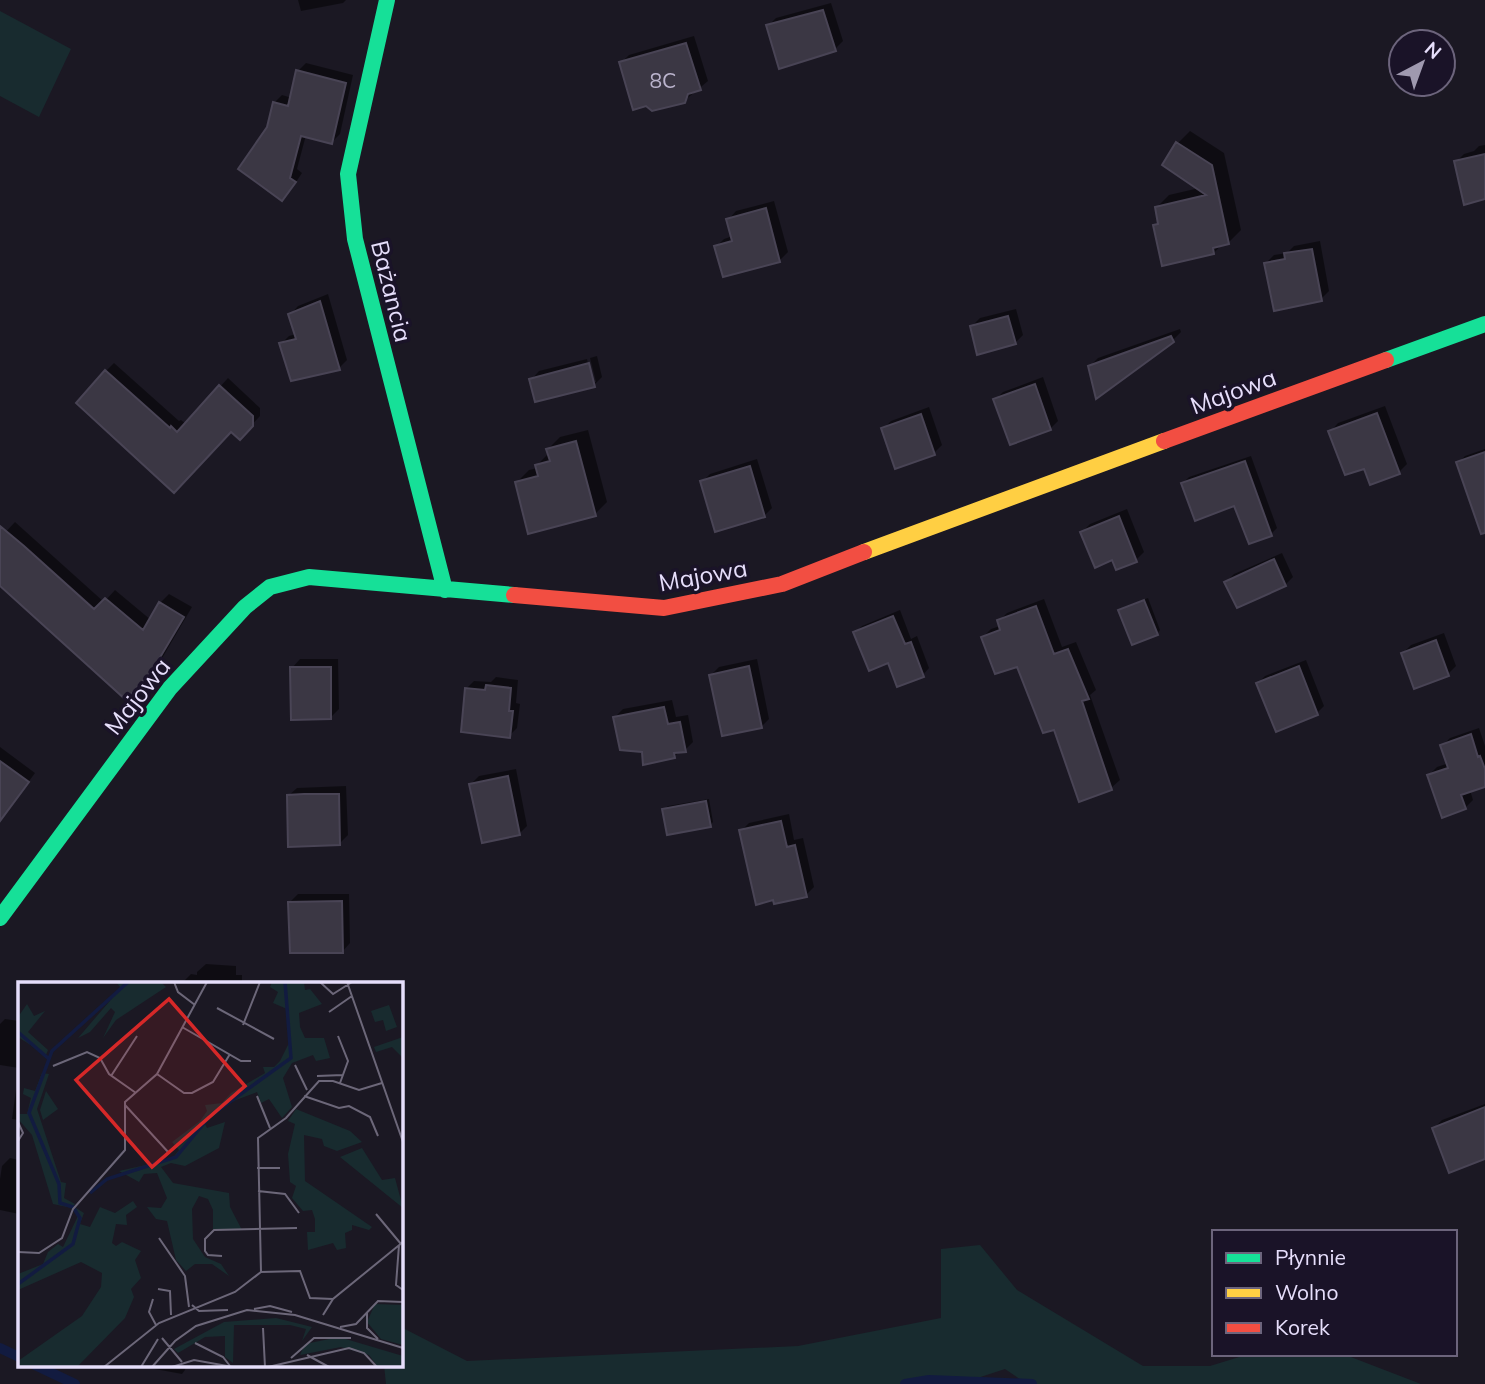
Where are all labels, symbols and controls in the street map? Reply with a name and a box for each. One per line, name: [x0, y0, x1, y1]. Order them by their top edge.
north arrow: [1387, 28, 1457, 98]
text: N: [1420, 36, 1446, 64]
house number: 8C: [650, 67, 676, 93]
street label: Bażancia: [365, 237, 419, 345]
street label: Majowa: [1186, 362, 1280, 420]
street label: Majowa: [656, 552, 750, 598]
street label: Majowa: [98, 652, 176, 740]
inset map: [18, 982, 402, 1366]
legend: [1212, 1230, 1457, 1356]
text: Płynnie: [1275, 1244, 1346, 1270]
text: Wolno: [1275, 1279, 1338, 1305]
text: Korek: [1275, 1314, 1330, 1340]

